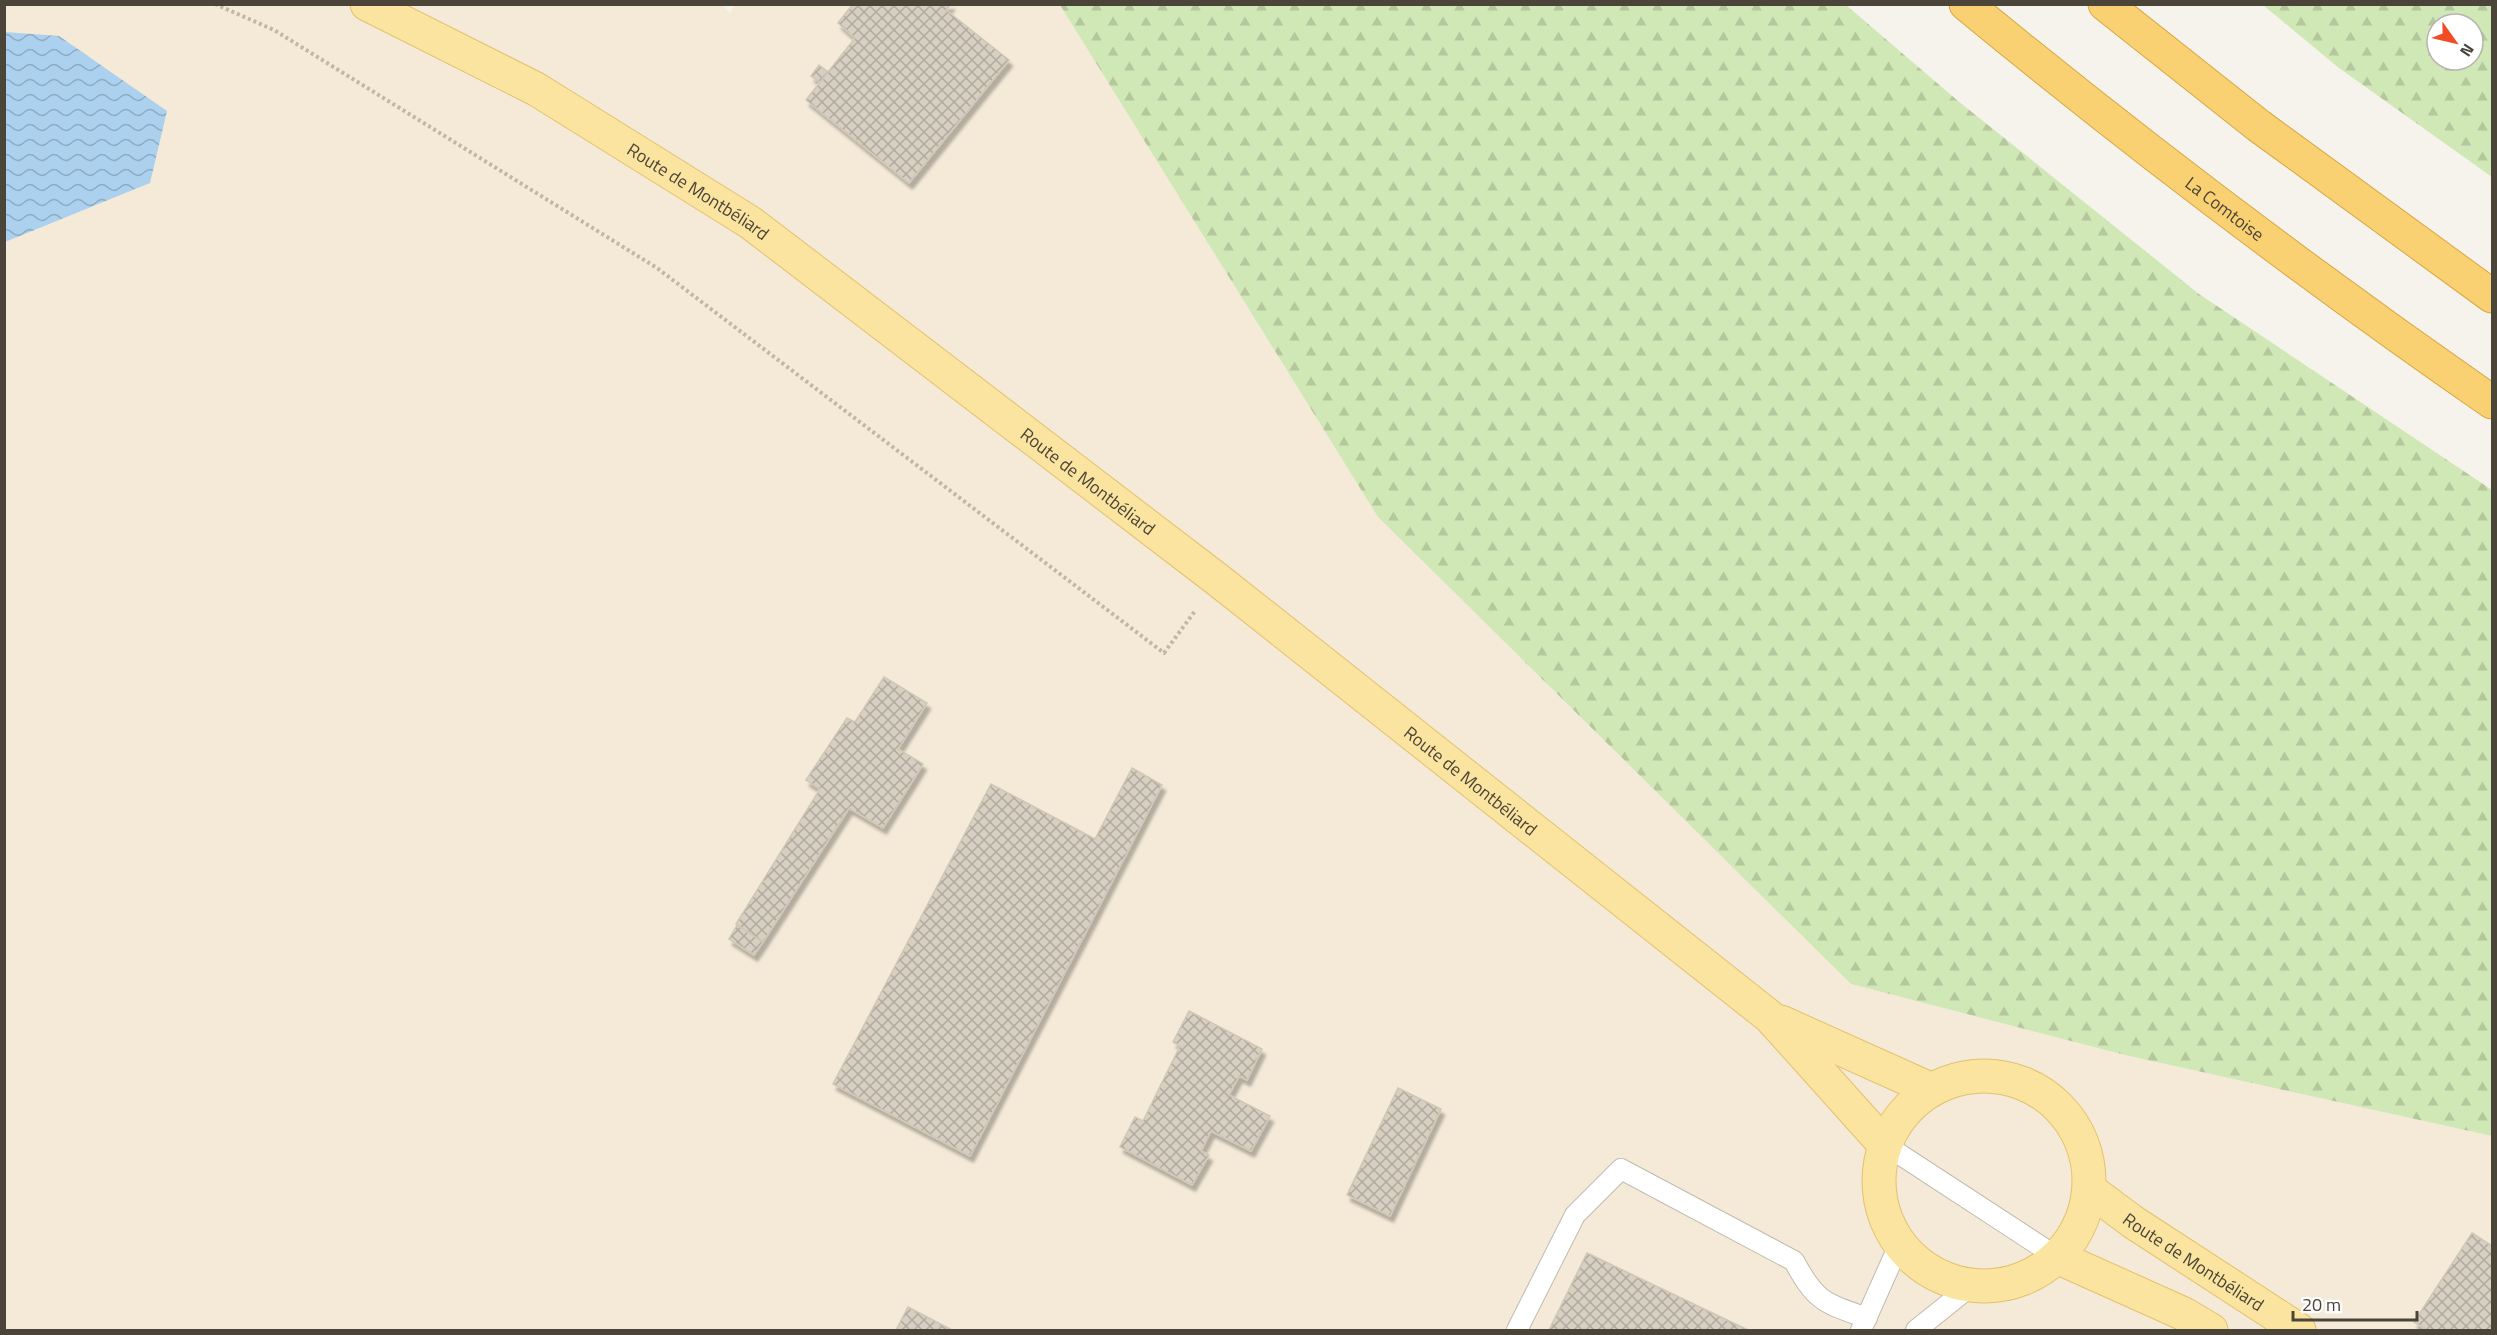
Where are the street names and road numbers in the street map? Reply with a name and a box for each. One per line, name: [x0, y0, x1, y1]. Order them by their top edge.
street label: Route de Montbéliard: [622, 136, 775, 246]
street label: La Comtoise: [2180, 170, 2270, 247]
street label: Route de Montbéliard: [1015, 420, 1161, 541]
street label: Route de Montbéliard: [1398, 719, 1544, 842]
street label: Route de Montbéliard: [2117, 1206, 2270, 1317]

